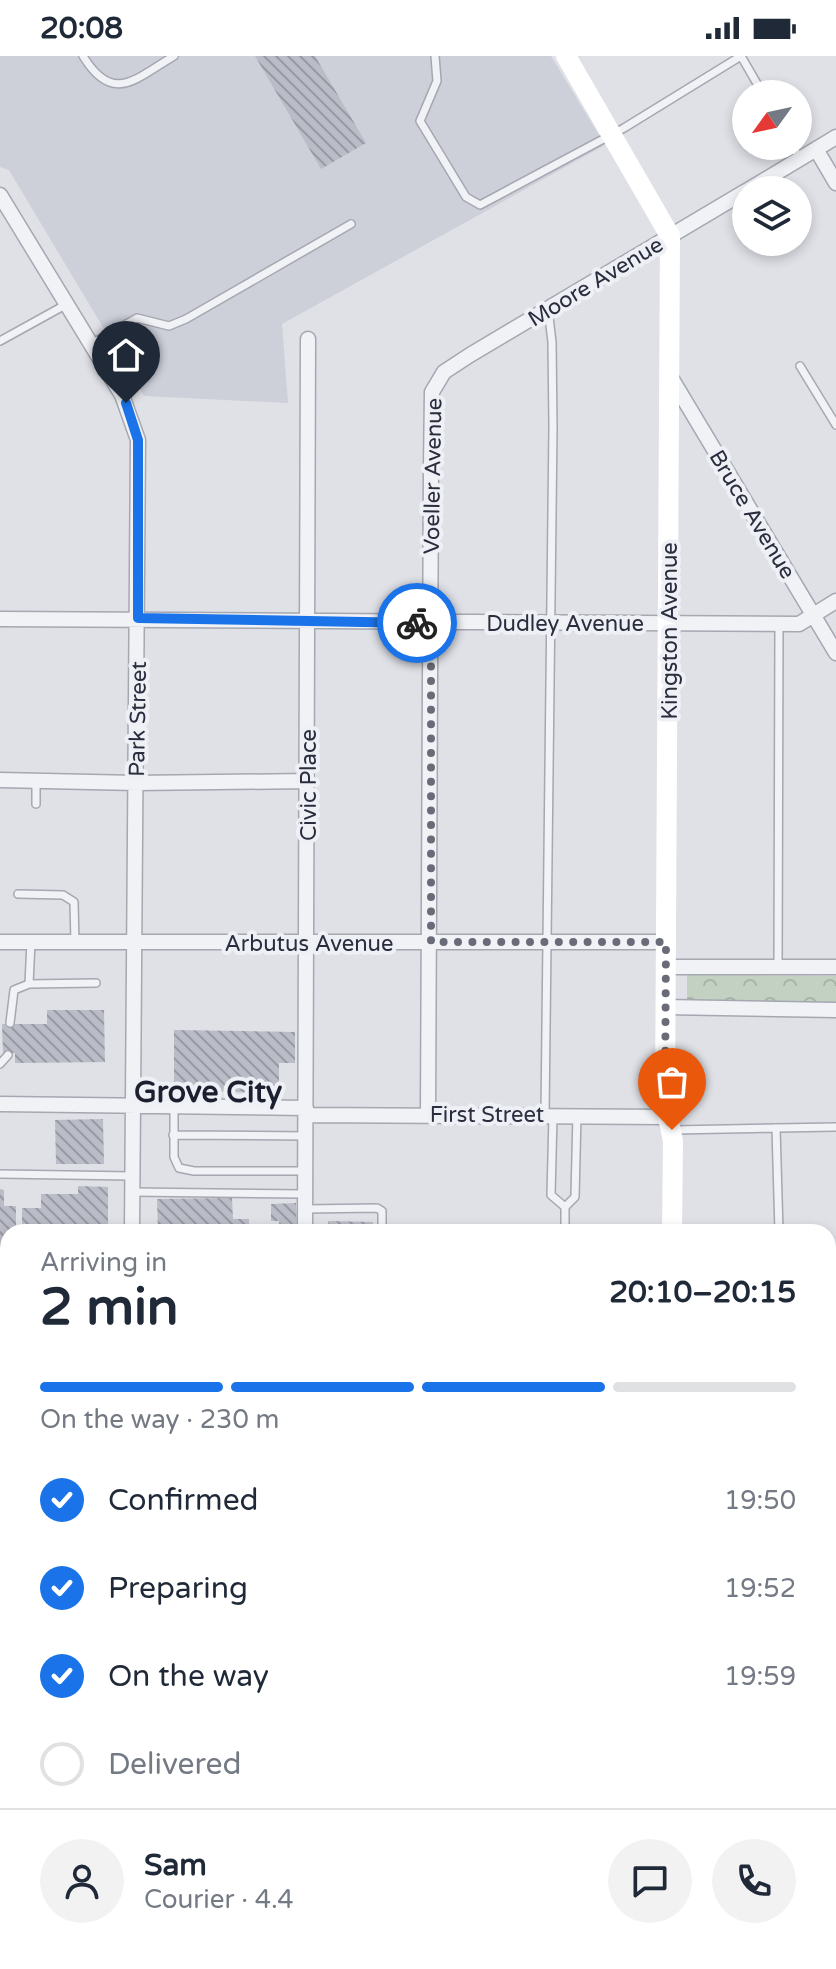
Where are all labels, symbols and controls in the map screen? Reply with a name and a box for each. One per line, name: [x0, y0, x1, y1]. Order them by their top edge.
text: 20:08: [40, 10, 123, 47]
north arrow: [732, 80, 812, 160]
map controls: [732, 80, 812, 256]
button: layers: [732, 176, 812, 256]
street label: Moore Avenue: [523, 231, 668, 332]
pin: [92, 321, 160, 403]
icon: home: [104, 333, 148, 377]
street label: Voeller Avenue: [419, 398, 447, 554]
street label: Bruce Avenue: [704, 445, 801, 584]
street label: Kingston Avenue: [657, 542, 683, 720]
courier: [377, 583, 457, 663]
icon: bike: [395, 601, 439, 645]
street label: Dudley Avenue: [486, 611, 644, 637]
street label: Park Street: [124, 661, 152, 777]
street label: Civic Place: [296, 729, 322, 841]
street label: Arbutus Avenue: [225, 931, 393, 957]
pin: [638, 1048, 706, 1130]
icon: bag: [650, 1060, 694, 1104]
district label: Grove City: [134, 1074, 282, 1111]
street label: First Street: [430, 1102, 544, 1128]
text: Arriving in: [40, 1247, 167, 1278]
text: 20:10–20:15: [609, 1274, 796, 1311]
text: 2 min: [40, 1276, 179, 1339]
text: On the way · 230 m: [40, 1404, 279, 1435]
icon: check: [40, 1478, 84, 1522]
text: Confirmed: [108, 1482, 259, 1519]
text: 19:50: [724, 1485, 796, 1516]
icon: check: [40, 1566, 84, 1610]
text: Preparing: [108, 1570, 248, 1607]
text: 19:52: [724, 1573, 796, 1604]
icon: check: [40, 1654, 84, 1698]
text: On the way: [108, 1658, 269, 1695]
text: 19:59: [724, 1661, 796, 1692]
text: Delivered: [108, 1746, 242, 1783]
button: person: [40, 1839, 124, 1923]
button: chat: [608, 1839, 692, 1923]
button: phone: [712, 1839, 796, 1923]
text: Sam: [144, 1847, 207, 1884]
text: Courier · 4.4: [144, 1884, 294, 1915]

